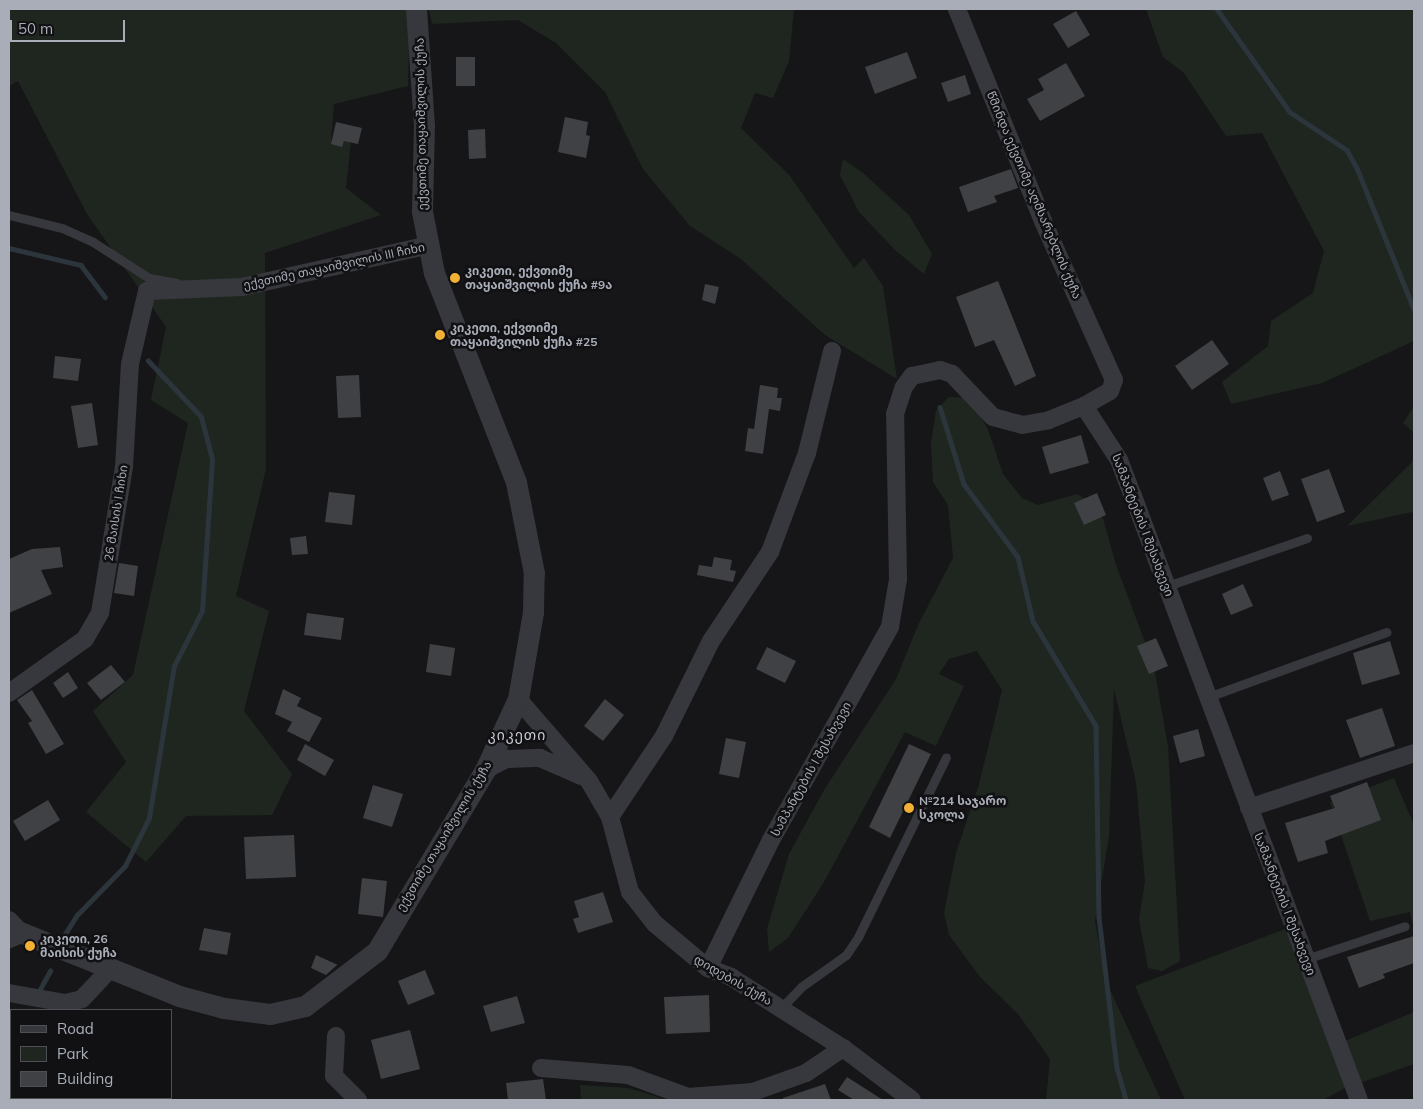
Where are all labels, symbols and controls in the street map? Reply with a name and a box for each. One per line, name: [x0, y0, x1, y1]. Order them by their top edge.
scale bar: [12, 10, 128, 42]
text: 50 m: [18, 19, 53, 38]
street label: ექვთიმე თაყაიშვილის ქუჩა: [412, 38, 430, 210]
street label: წმინდა ექვთიმე აღმსარებლის ქუჩა: [984, 89, 1084, 301]
street label: ექვთიმე თაყაიშვილის III ჩიხი: [242, 240, 426, 292]
place label: კიკეთი, ექვთიმე თაყაიშვილის ქუჩა #9ა: [465, 264, 612, 292]
marker: კიკეთი, ექვთიმე თაყაიშვილის ქუჩა #9ა: [449, 272, 461, 284]
place label: კიკეთი, ექვთიმე თაყაიშვილის ქუჩა #25: [450, 321, 597, 349]
marker: კიკეთი, ექვთიმე თაყაიშვილის ქუჩა #25: [434, 329, 446, 341]
street label: სამპანტების I შესახვევი: [1109, 452, 1177, 598]
street label: 26 მაისის I ჩიხი: [101, 464, 131, 562]
street label: სამპანტების I შესახვევი: [768, 699, 854, 839]
district label: კიკეთი: [487, 727, 547, 743]
street label: ექვთიმე თაყაიშვილის ქუჩა: [393, 758, 495, 914]
place label: №214 საჯარო სკოლა: [919, 794, 1006, 822]
marker: №214 საჯარო სკოლა: [903, 802, 915, 814]
street label: სამპანტების I შესახვევი: [1251, 831, 1319, 977]
place label: კიკეთი, 26 მაისის ქუჩა: [40, 932, 117, 960]
marker: კიკეთი, 26 მაისის ქუჩა: [24, 940, 36, 952]
street label: დიდების ქუჩა: [691, 952, 775, 1008]
legend: [10, 1009, 172, 1099]
text: Road: [57, 1019, 94, 1038]
text: Park: [57, 1044, 89, 1063]
text: Building: [57, 1069, 113, 1088]

